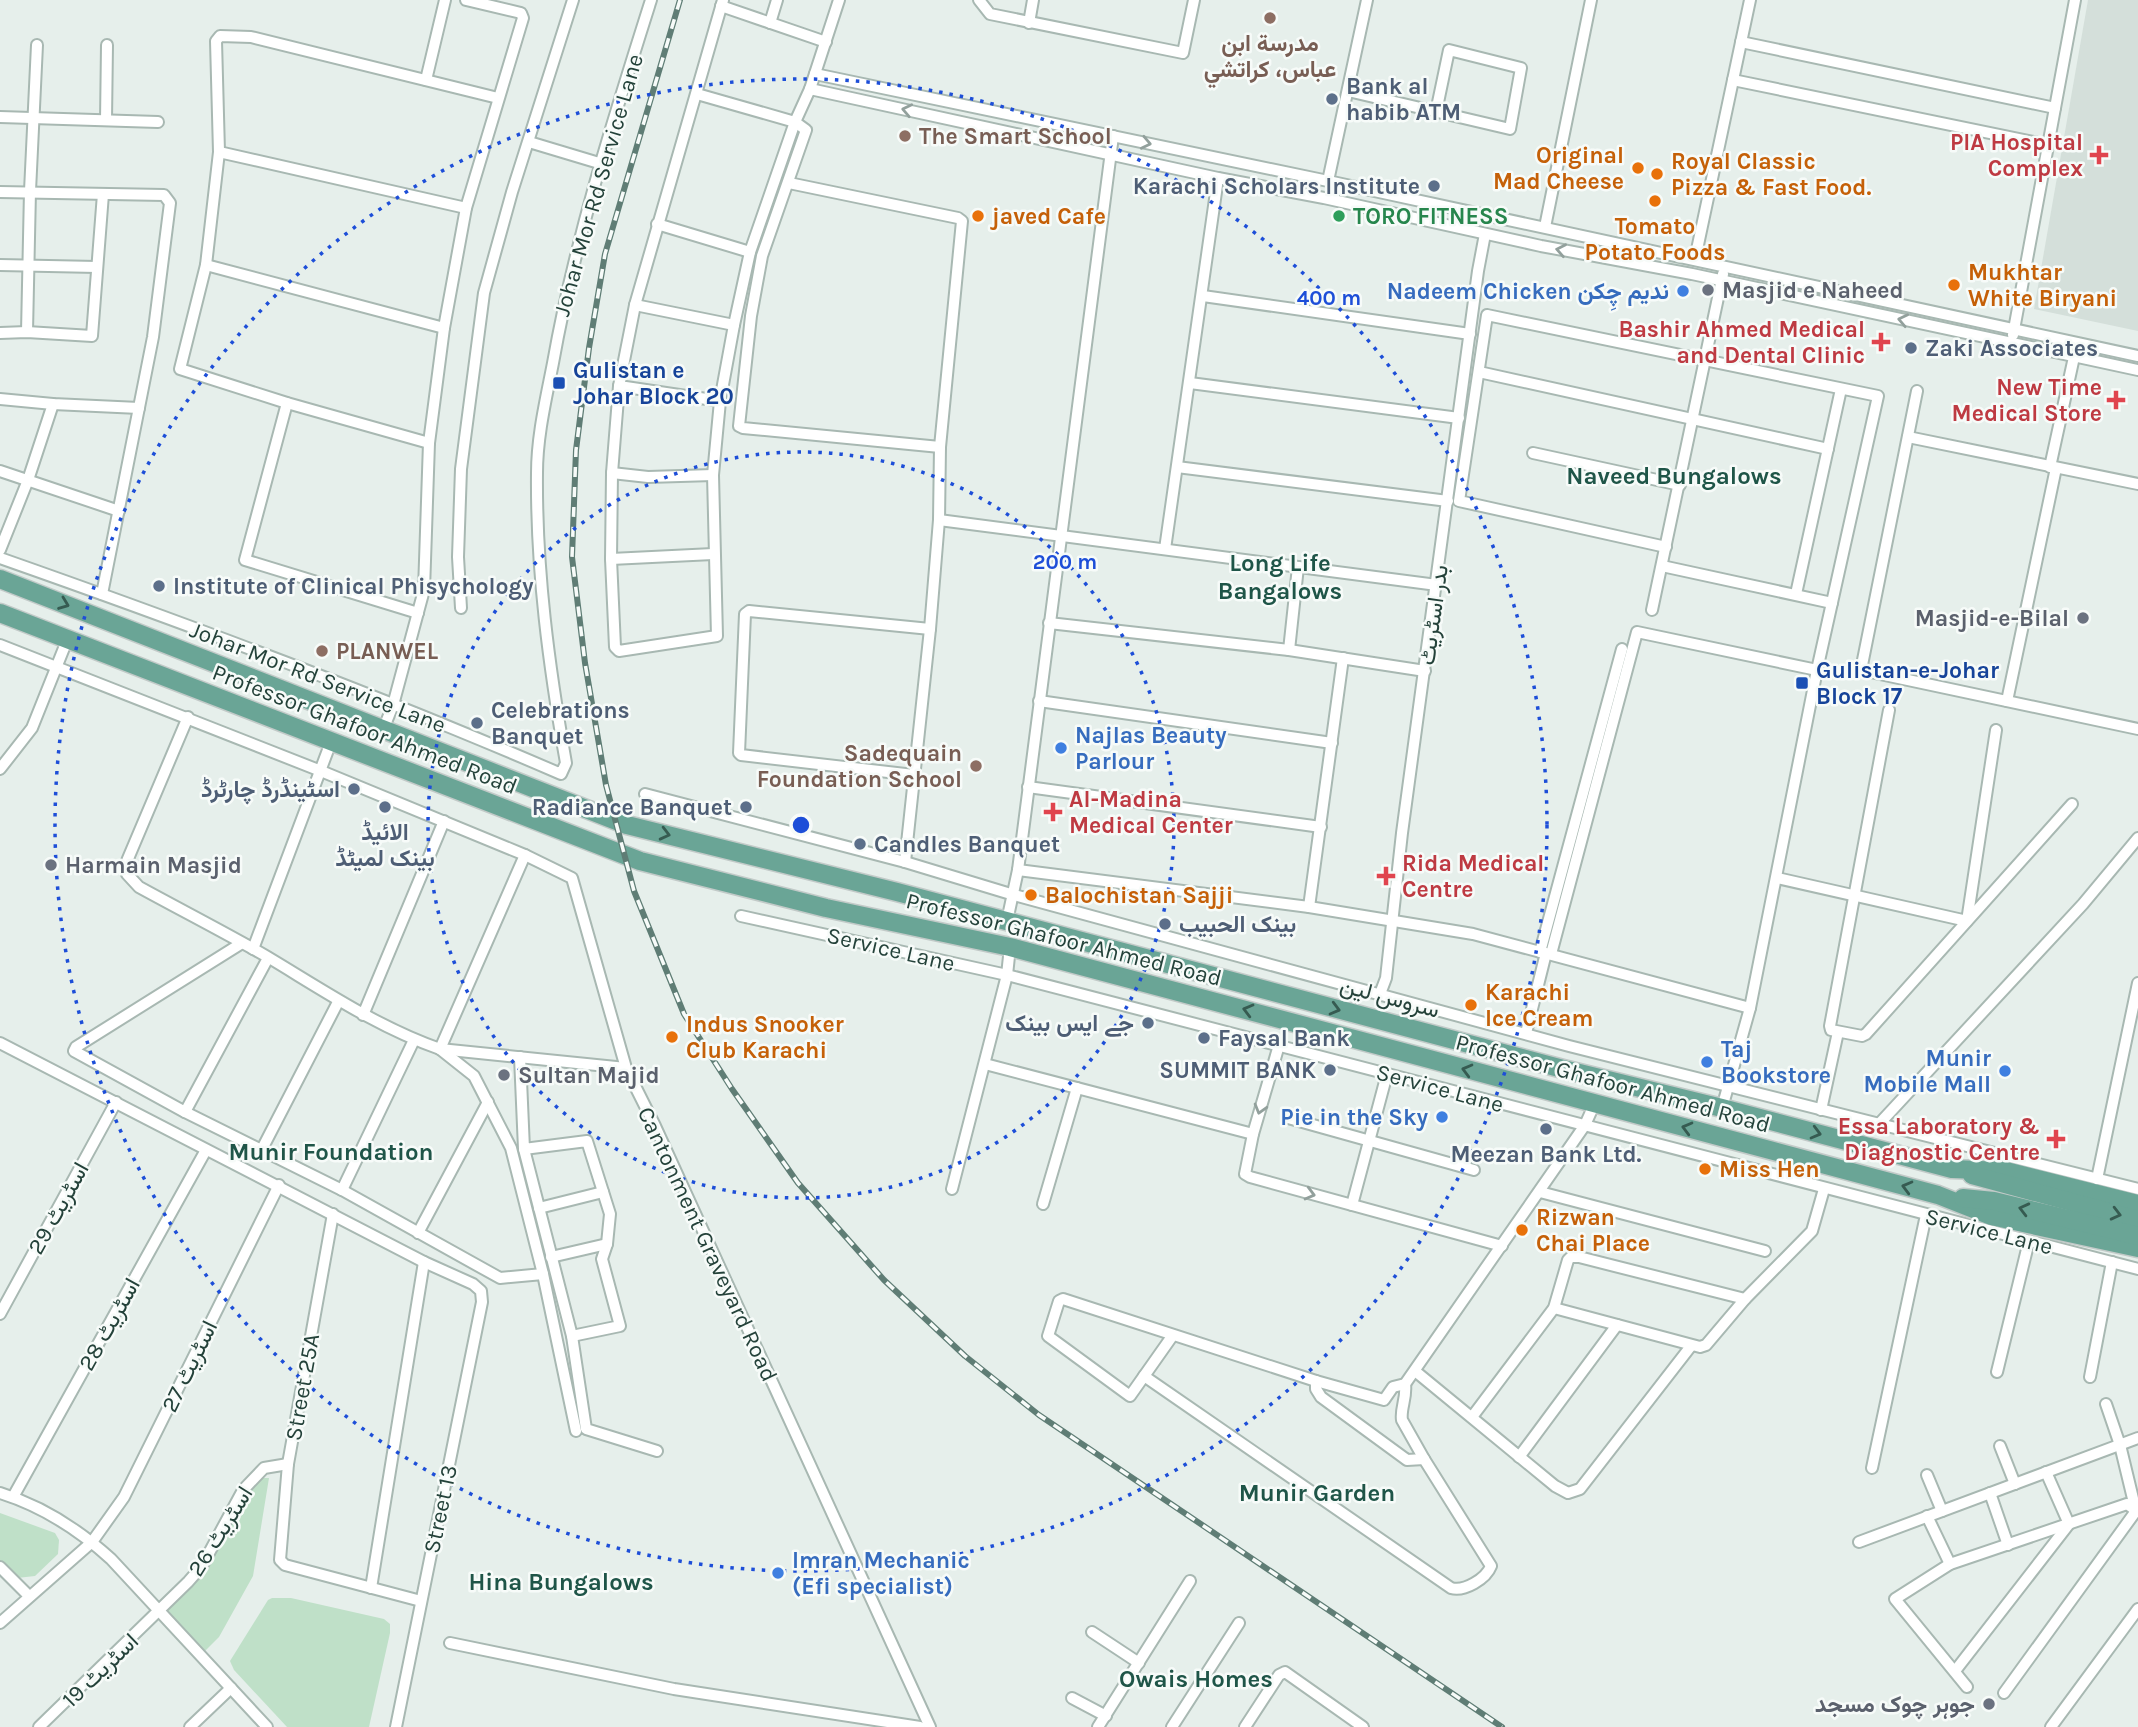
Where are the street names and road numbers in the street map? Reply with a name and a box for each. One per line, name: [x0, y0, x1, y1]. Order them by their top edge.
street label: Johar Mor Rd Service Lane: [548, 51, 649, 320]
street label: بدر اسٹریٹ: [1413, 563, 1455, 667]
street label: Johar Mor Rd Service Lane: [186, 616, 450, 739]
street label: Professor Ghafoor Ahmed Road: [209, 659, 521, 800]
street label: Professor Ghafoor Ahmed Road: [903, 887, 1225, 992]
street label: Service Lane: [824, 922, 958, 977]
street label: سروس لین: [1337, 971, 1443, 1025]
street label: Professor Ghafoor Ahmed Road: [1453, 1028, 1773, 1139]
street label: Service Lane: [1373, 1059, 1506, 1118]
street label: Cantonment Graveyard Road: [632, 1103, 783, 1386]
street label: اسٹریٹ 29: [22, 1158, 96, 1259]
street label: Service Lane: [1922, 1203, 2056, 1260]
street label: اسٹریٹ 28: [73, 1273, 147, 1376]
street label: اسٹریٹ 27: [156, 1316, 224, 1417]
street label: Street 25A: [280, 1332, 325, 1443]
street label: Street 13: [418, 1462, 463, 1556]
street label: اسٹریٹ 26: [182, 1481, 259, 1582]
street label: اسٹریٹ 19: [57, 1628, 145, 1714]

